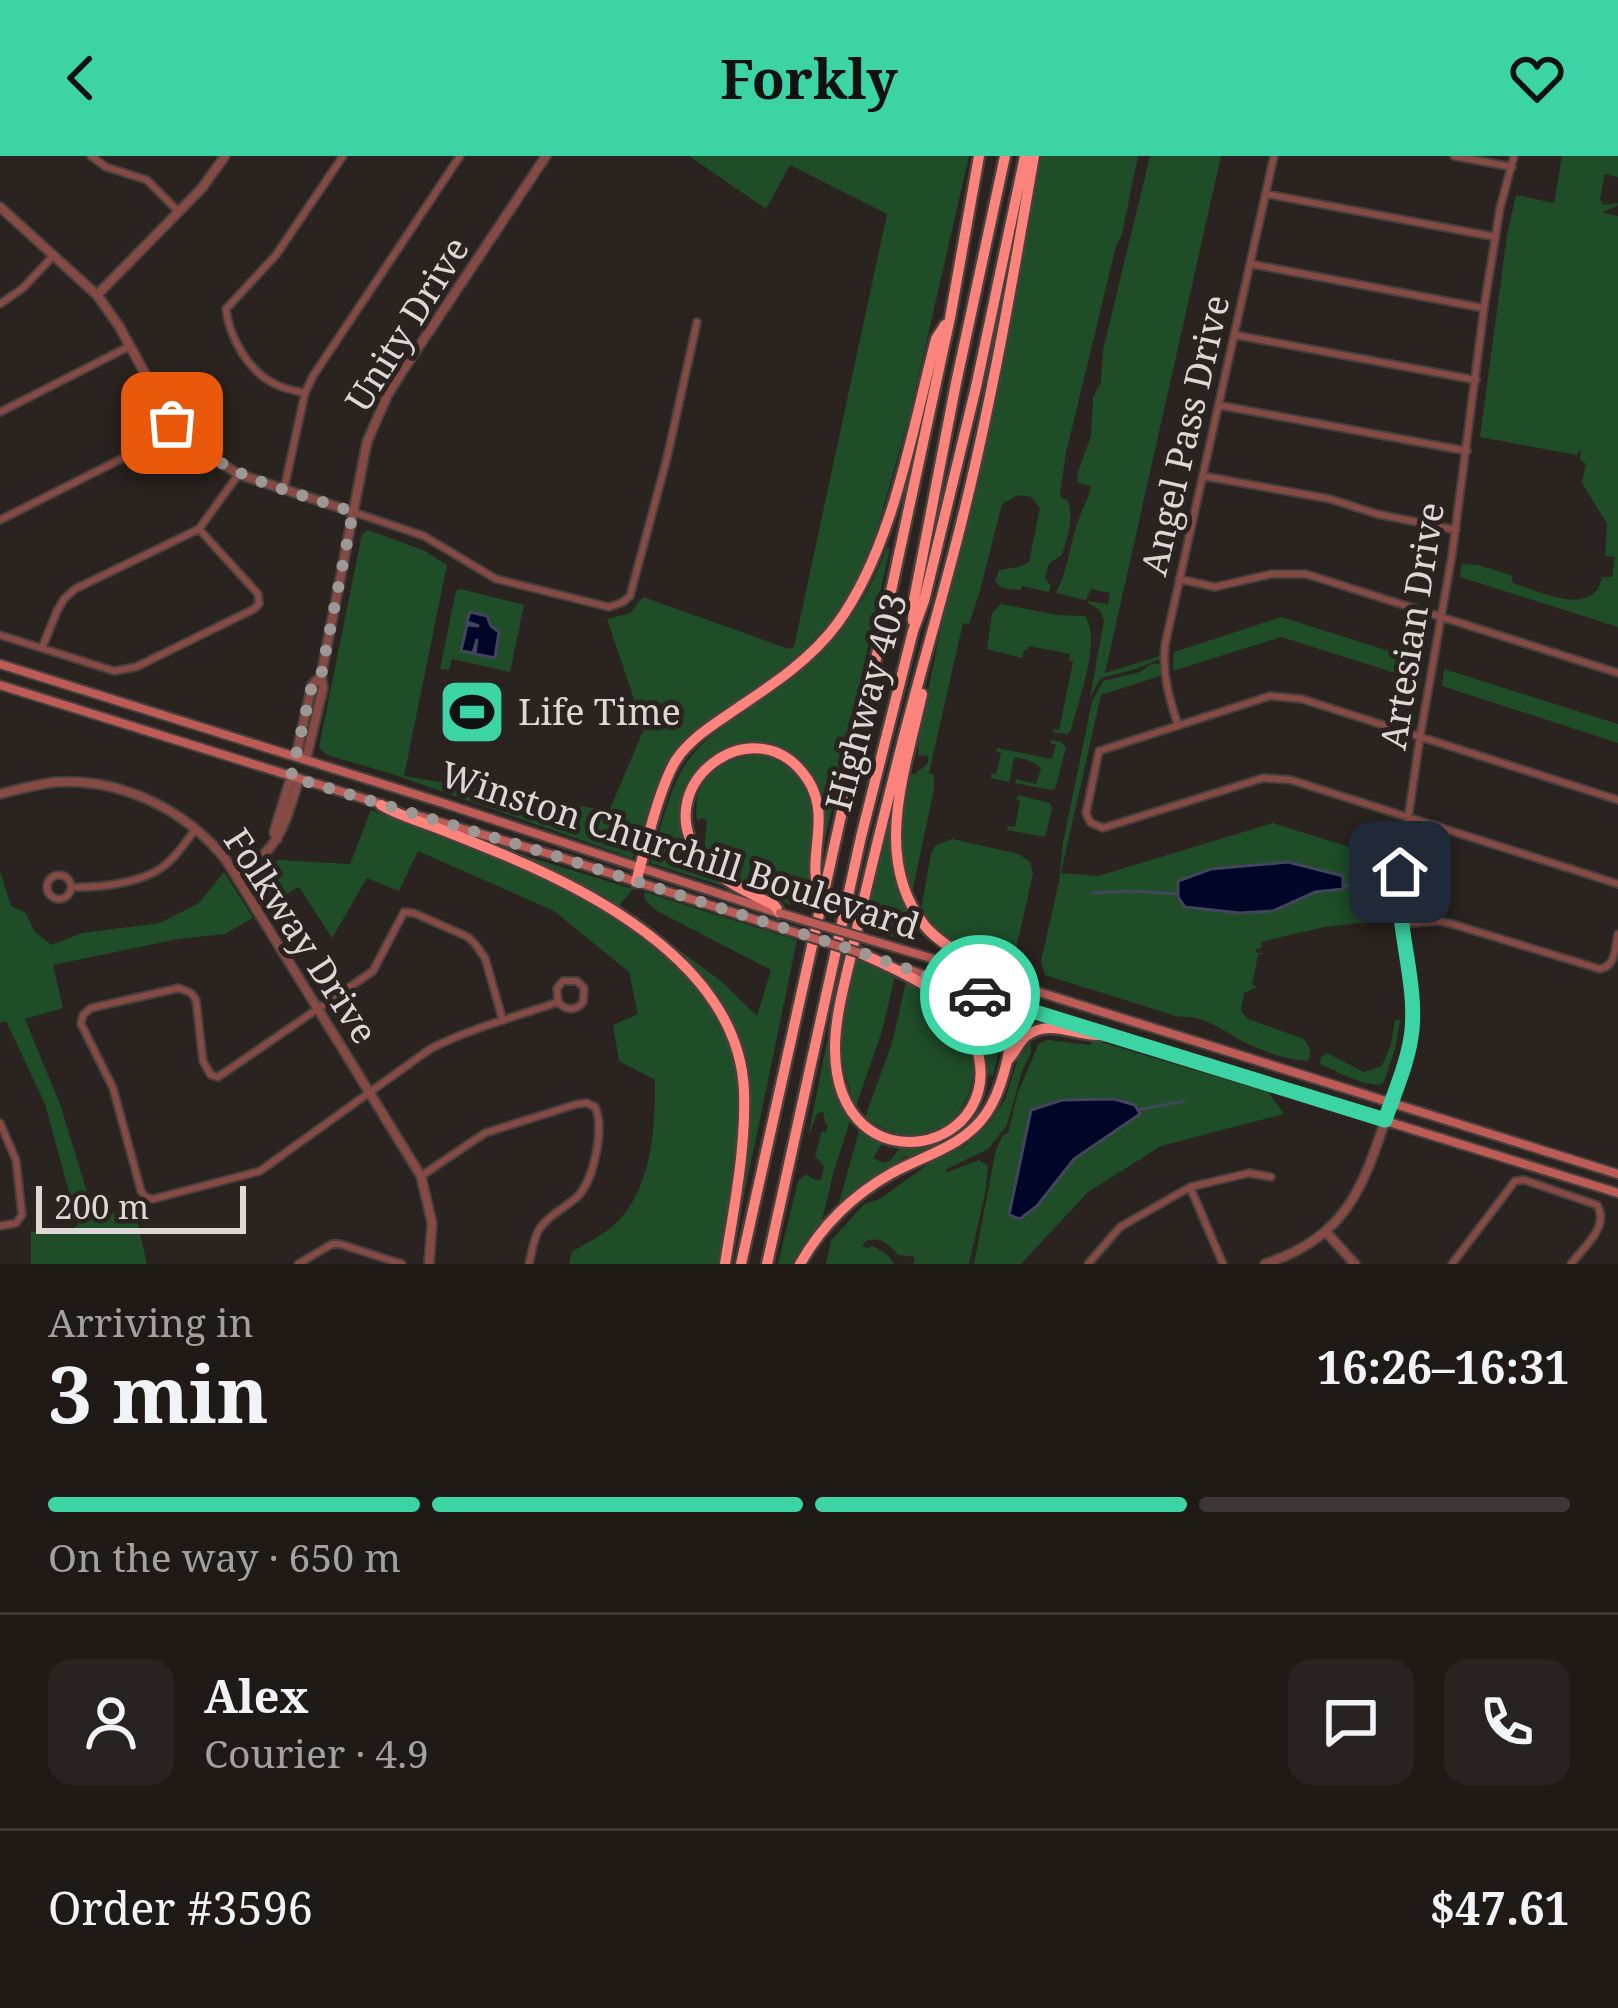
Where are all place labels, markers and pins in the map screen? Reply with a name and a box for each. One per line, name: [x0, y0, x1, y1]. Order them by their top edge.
pin: [121, 372, 223, 474]
sports icon: Life Time: [437, 677, 507, 747]
place label: Life Time: [518, 687, 681, 736]
pin: [1349, 821, 1451, 923]

